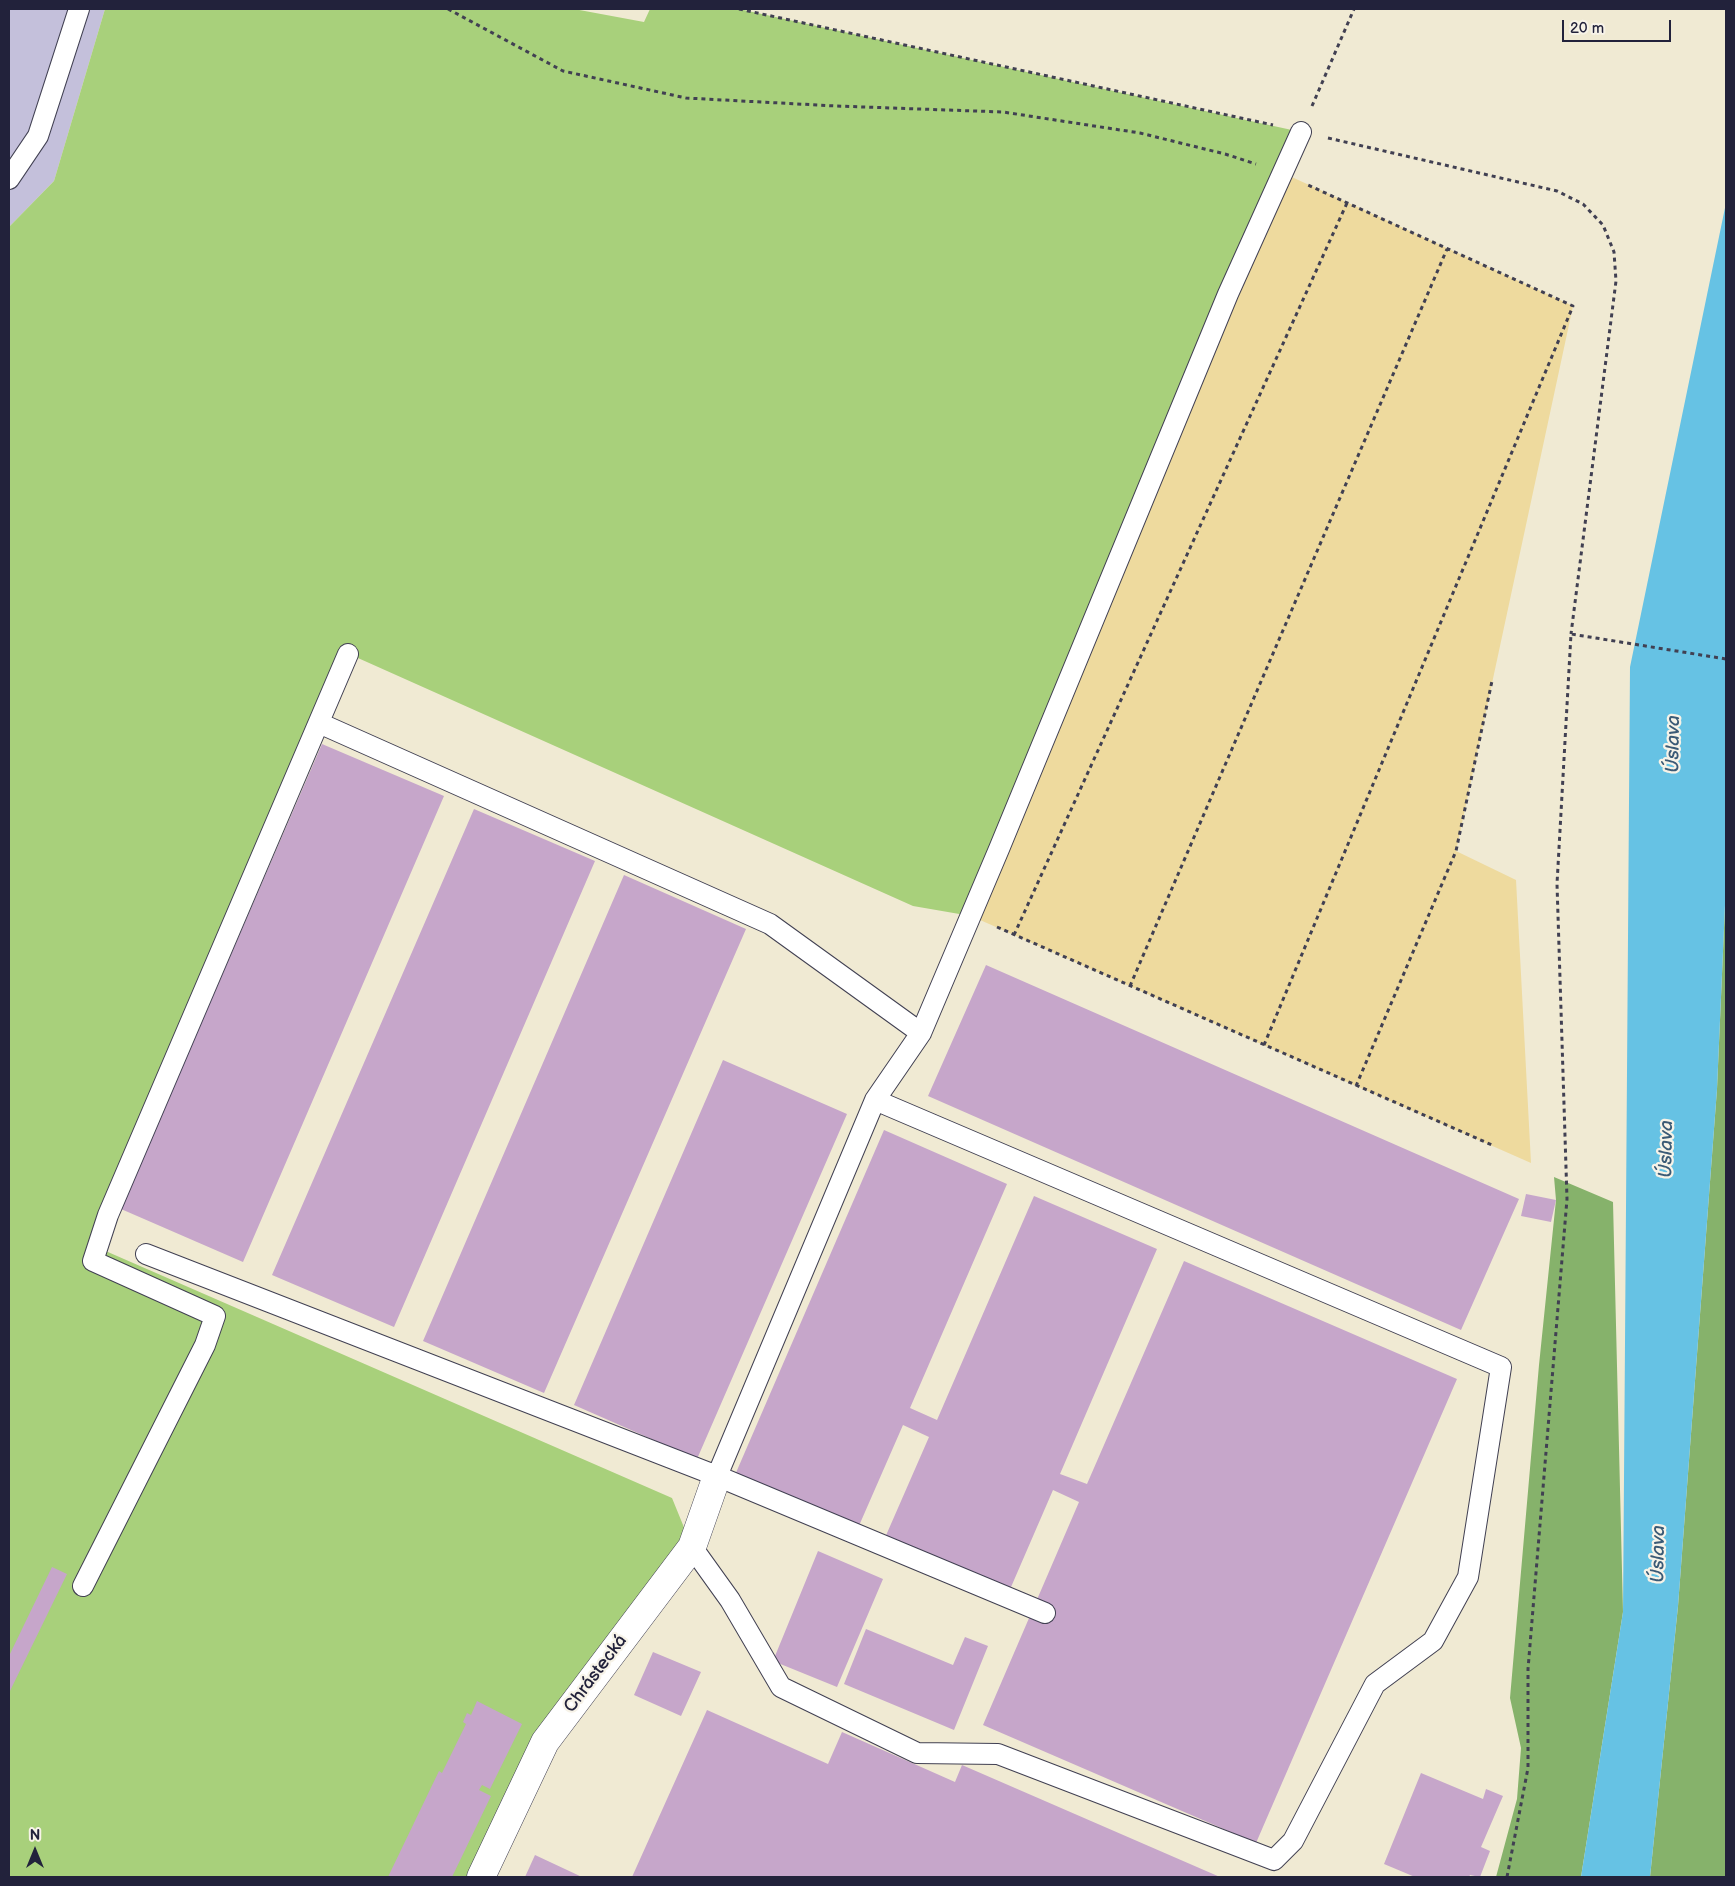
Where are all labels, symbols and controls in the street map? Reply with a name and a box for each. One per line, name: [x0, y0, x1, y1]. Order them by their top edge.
scale bar: [1565, 10, 1674, 42]
text: 20 m: [1570, 19, 1604, 38]
water label: Úslava: [1662, 715, 1686, 773]
water label: Úslava: [1655, 1120, 1679, 1178]
water label: Úslava: [1647, 1525, 1671, 1583]
street label: Chrástecká: [560, 1631, 632, 1717]
north arrow: [10, 1826, 60, 1876]
text: N: [30, 1827, 40, 1844]

